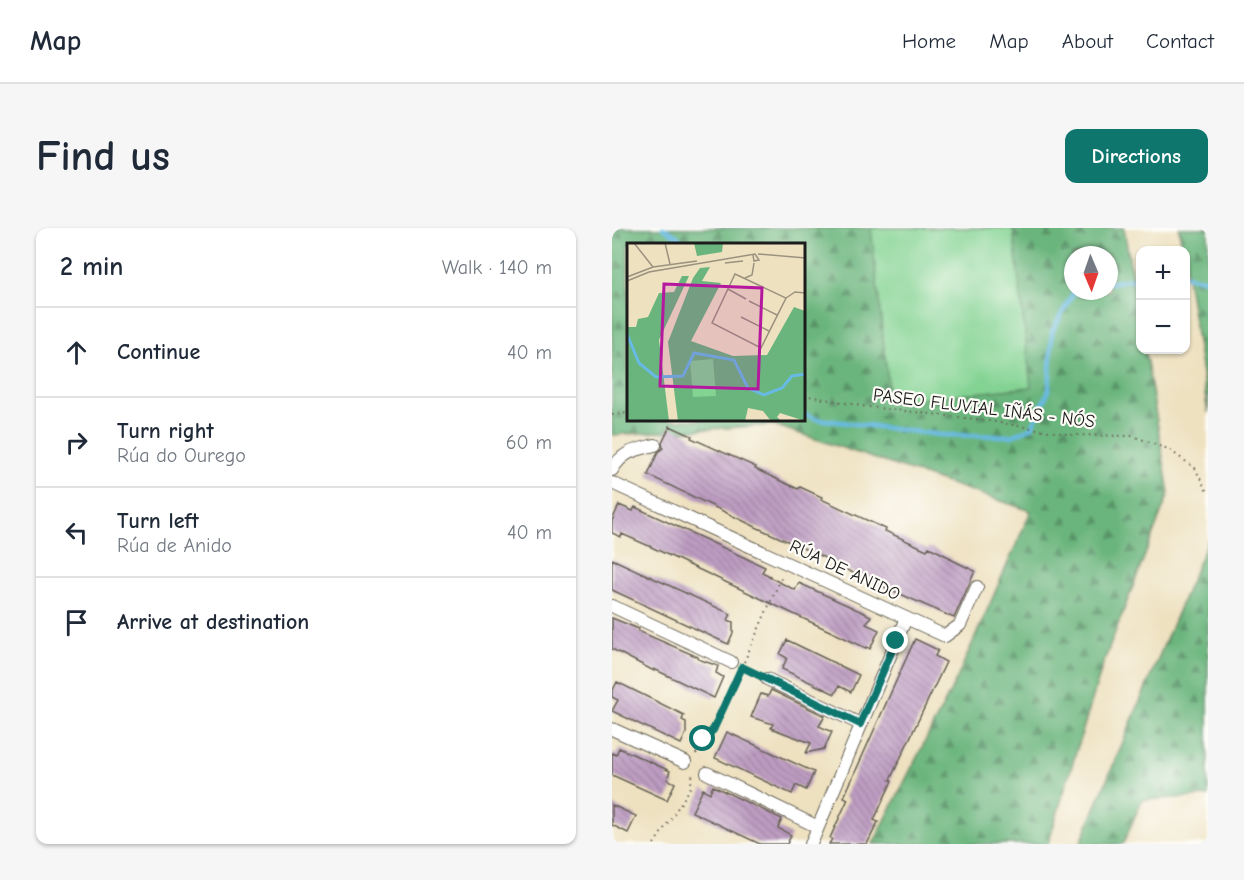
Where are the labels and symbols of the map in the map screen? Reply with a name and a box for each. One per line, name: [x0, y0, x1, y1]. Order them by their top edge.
inset map: [627, 243, 806, 422]
north arrow: [1064, 246, 1118, 300]
street label: PASEO FLUVIAL IÑÁS - NÓS: [872, 383, 1096, 433]
street label: RÚA DE ANIDO: [786, 535, 904, 605]
route end: [882, 627, 908, 653]
route start: [689, 725, 715, 751]

